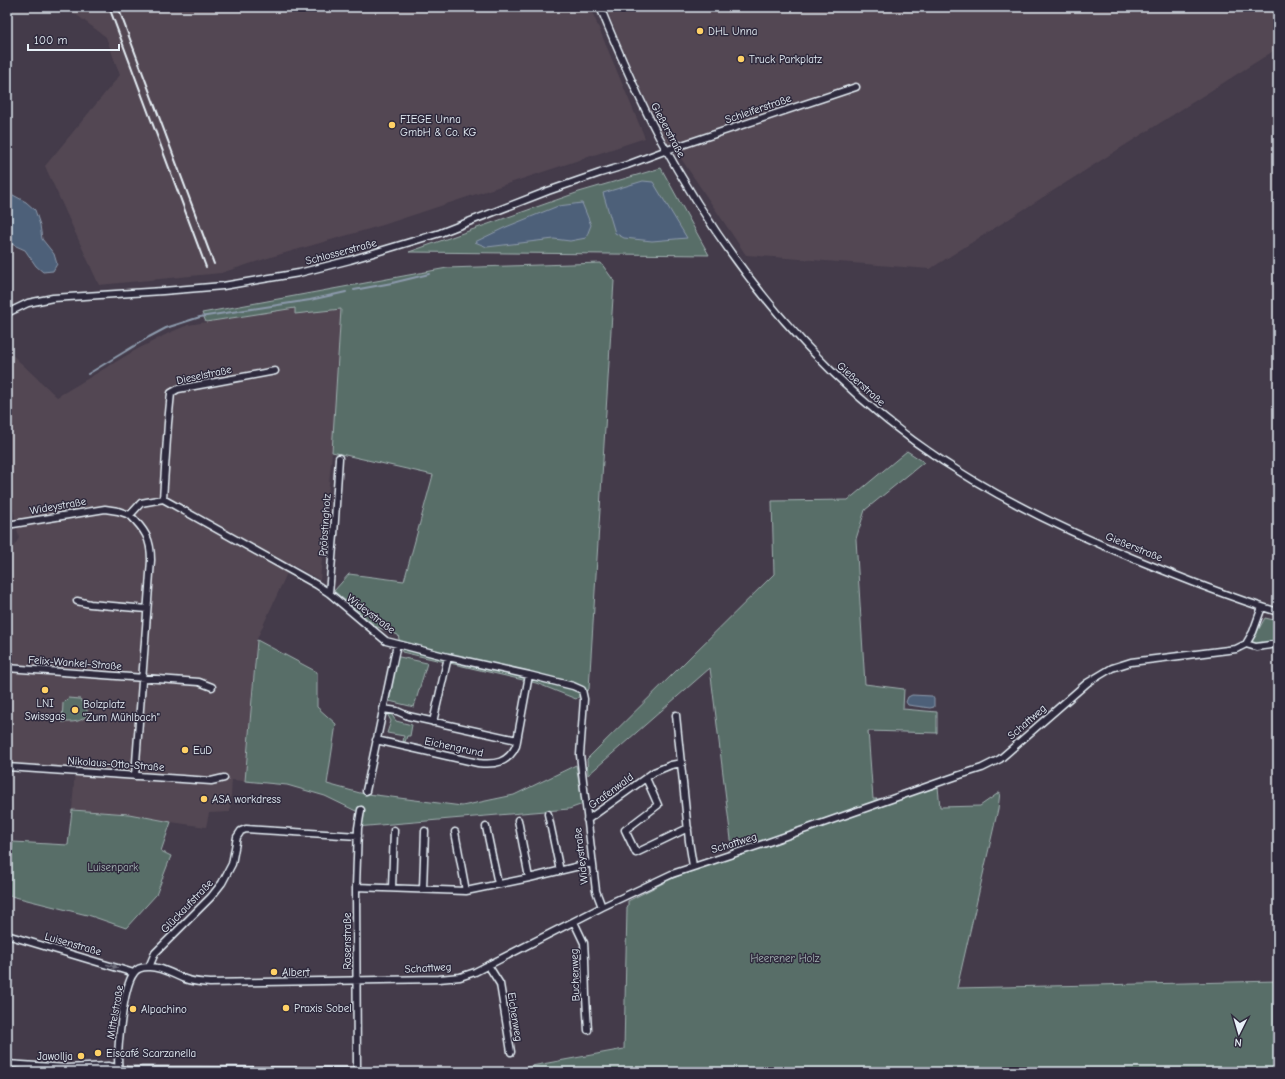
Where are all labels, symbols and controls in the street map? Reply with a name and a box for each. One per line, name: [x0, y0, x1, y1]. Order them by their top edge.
place label: DHL Unna: [708, 25, 758, 38]
scale bar: [28, 26, 119, 52]
marker: DHL Unna: [695, 26, 705, 36]
text: 100 m: [34, 33, 67, 47]
place label: Truck Parkplatz: [749, 53, 822, 66]
marker: Truck Parkplatz: [736, 54, 746, 64]
street label: Schleiferstraße: [723, 91, 793, 126]
street label: Gießerstraße: [648, 100, 688, 160]
place label: FIEGE Unna GmbH & Co. KG: [400, 113, 477, 139]
marker: FIEGE Unna GmbH & Co. KG: [387, 120, 397, 130]
street label: Schlosserstraße: [304, 236, 379, 268]
street label: Gießerstraße: [834, 359, 888, 409]
street label: Dieselstraße: [175, 363, 233, 387]
street label: Pröbstingholz: [316, 493, 334, 557]
street label: Wideystraße: [29, 495, 88, 517]
street label: Gießerstraße: [1104, 530, 1165, 565]
street label: Wideystraße: [344, 592, 398, 637]
street label: Felix-Wankel-Straße: [28, 653, 123, 673]
marker: LNI Swissgas: [40, 685, 50, 695]
place label: LNI Swissgas: [25, 697, 66, 723]
place label: Bolzplatz "Zum Mühlbach": [83, 698, 160, 724]
street label: Schattweg: [1005, 702, 1049, 742]
marker: Bolzplatz "Zum Mühlbach": [70, 705, 80, 715]
street label: Eichengrund: [423, 734, 485, 760]
place label: EuD: [193, 744, 212, 757]
marker: EuD: [180, 745, 190, 755]
street label: Nikolaus-Otto-Straße: [67, 754, 165, 774]
street label: Grafenwald: [586, 770, 636, 812]
place label: ASA workdress: [212, 793, 281, 806]
marker: ASA workdress: [199, 794, 209, 804]
street label: Wideystraße: [571, 826, 591, 885]
street label: Schattweg: [710, 830, 758, 856]
park label: Luisenpark: [88, 861, 139, 874]
street label: Glückaufstraße: [158, 876, 216, 936]
street label: Rosenstraße: [341, 912, 354, 970]
street label: Luisenstraße: [43, 930, 103, 958]
street label: Buchenweg: [568, 948, 582, 1002]
park label: Heerener Holz: [750, 952, 820, 965]
street label: Schattweg: [404, 960, 452, 976]
one-way arrow: [106, 963, 118, 969]
place label: Albert: [282, 966, 311, 979]
marker: Albert: [269, 967, 279, 977]
street label: Mittelstraße: [104, 984, 126, 1040]
street label: Eichenweg: [505, 991, 525, 1043]
place label: Praxis Sobel: [294, 1002, 352, 1015]
place label: Alpachino: [141, 1003, 187, 1016]
marker: Praxis Sobel: [281, 1003, 291, 1013]
marker: Alpachino: [128, 1004, 138, 1014]
north arrow: [1219, 1013, 1259, 1053]
text: N: [1234, 1036, 1242, 1049]
place label: Eiscafé Scarzanella: [106, 1047, 196, 1060]
marker: Eiscafé Scarzanella: [93, 1048, 103, 1058]
place label: Jawollja: [37, 1050, 73, 1063]
marker: Jawollja: [76, 1051, 86, 1061]

